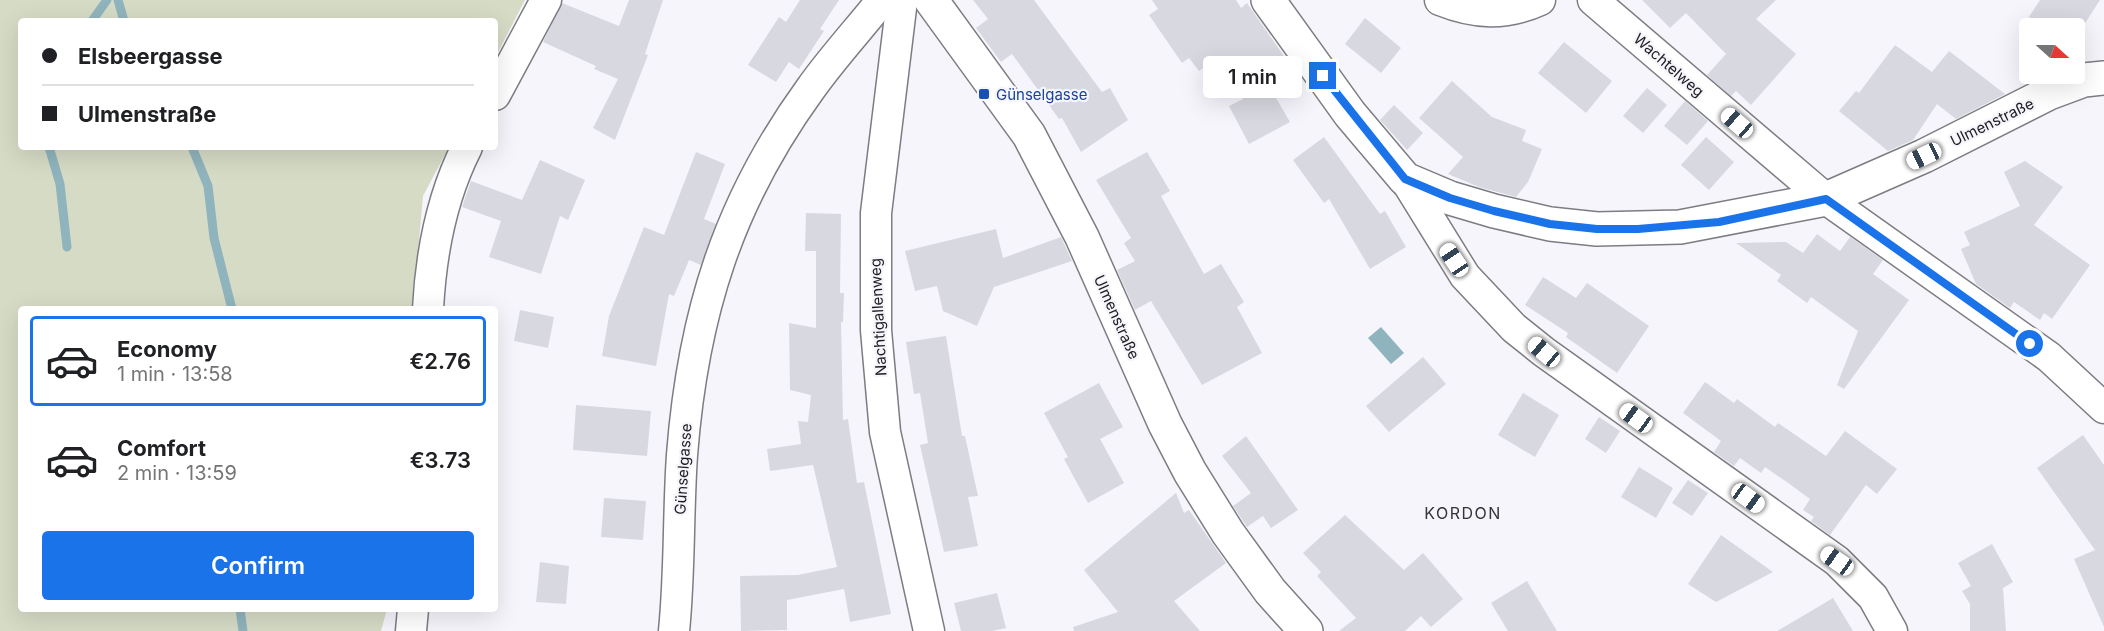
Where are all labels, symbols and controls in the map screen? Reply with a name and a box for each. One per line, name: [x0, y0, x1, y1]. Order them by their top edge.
north arrow: [2019, 18, 2085, 84]
map controls: [2019, 18, 2085, 84]
street label: Wachtelweg: [1630, 29, 1708, 101]
text: Elsbeergasse: [78, 43, 223, 69]
callout: 1 min: [1203, 55, 1302, 97]
route end: [1309, 62, 1336, 89]
text: 1 min: [1228, 65, 1277, 89]
place label: Günselgasse: [996, 85, 1087, 104]
marker: Günselgasse: [977, 87, 991, 101]
street label: Ulmenstraße: [1947, 94, 2037, 150]
text: Ulmenstraße: [78, 101, 216, 127]
car: [1718, 104, 1756, 142]
car: [1904, 140, 1944, 172]
car: [1436, 240, 1472, 280]
street label: Nachtigallenweg: [865, 258, 891, 376]
street label: Ulmenstraße: [1090, 272, 1144, 362]
route start: [2016, 330, 2043, 357]
icon: car: [45, 334, 99, 388]
car: [1524, 334, 1564, 370]
text: Economy: [117, 336, 217, 362]
text: €2.76: [409, 348, 471, 374]
text: 1 min · 13:58: [117, 362, 233, 386]
car: [1616, 400, 1656, 436]
street label: Günselgasse: [670, 423, 696, 515]
icon: car: [45, 433, 99, 487]
text: Comfort: [117, 435, 206, 461]
text: €3.73: [410, 447, 471, 473]
text: 2 min · 13:59: [117, 461, 237, 485]
car: [1728, 480, 1768, 516]
district label: KORDON: [1424, 503, 1502, 523]
button: Confirm: [42, 531, 474, 600]
car: [1817, 543, 1857, 579]

